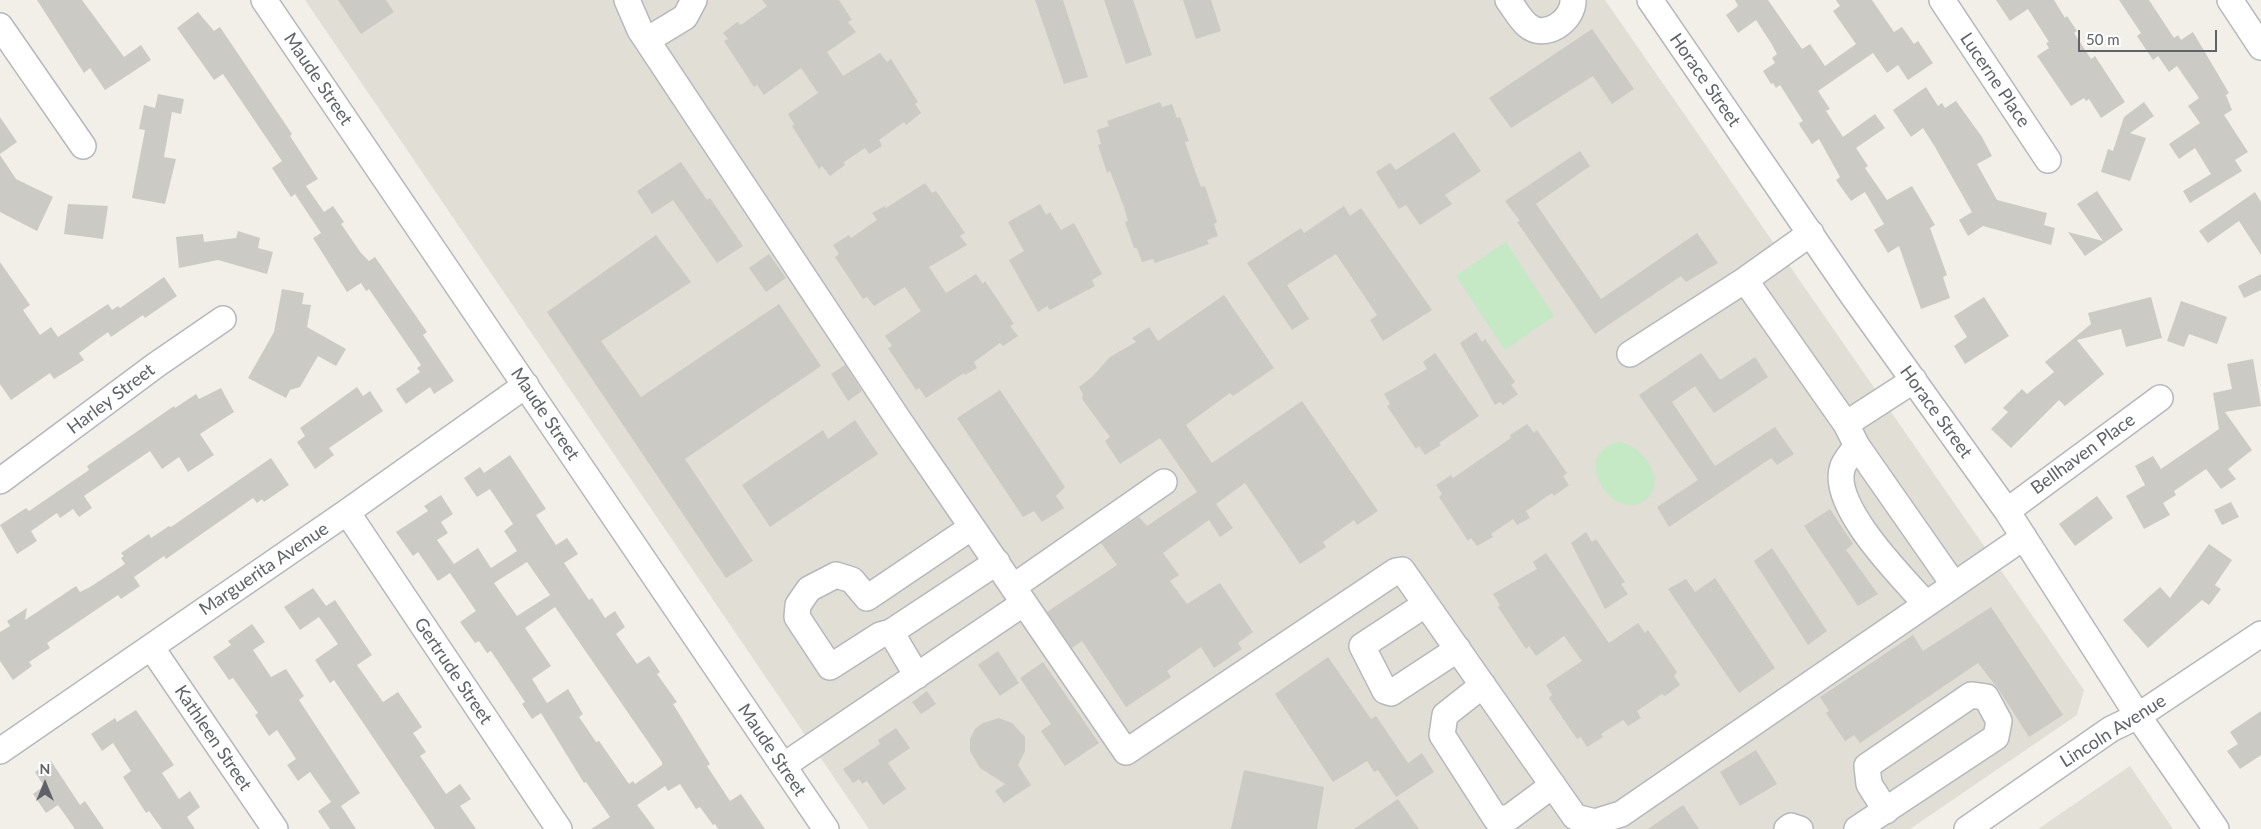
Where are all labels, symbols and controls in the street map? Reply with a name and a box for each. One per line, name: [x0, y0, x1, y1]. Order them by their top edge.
scale bar: [2081, 20, 2220, 52]
street label: Maude Street: [279, 29, 357, 129]
street label: Horace Street: [1665, 29, 1745, 131]
street label: Lucerne Place: [1955, 29, 2035, 131]
text: 50 m: [2086, 30, 2120, 48]
street label: Harley Street: [63, 359, 159, 439]
street label: Horace Street: [1895, 362, 1977, 462]
street label: Maude Street: [506, 364, 584, 464]
street label: Bellhaven Place: [2027, 409, 2139, 499]
street label: Marguerita Avenue: [195, 518, 333, 620]
street label: Gertrude Street: [409, 614, 497, 728]
street label: Kathleen Street: [170, 681, 256, 795]
street label: Lincoln Avenue: [2056, 690, 2170, 772]
street label: Maude Street: [733, 700, 811, 800]
north arrow: [20, 759, 70, 809]
text: N: [40, 760, 50, 777]

